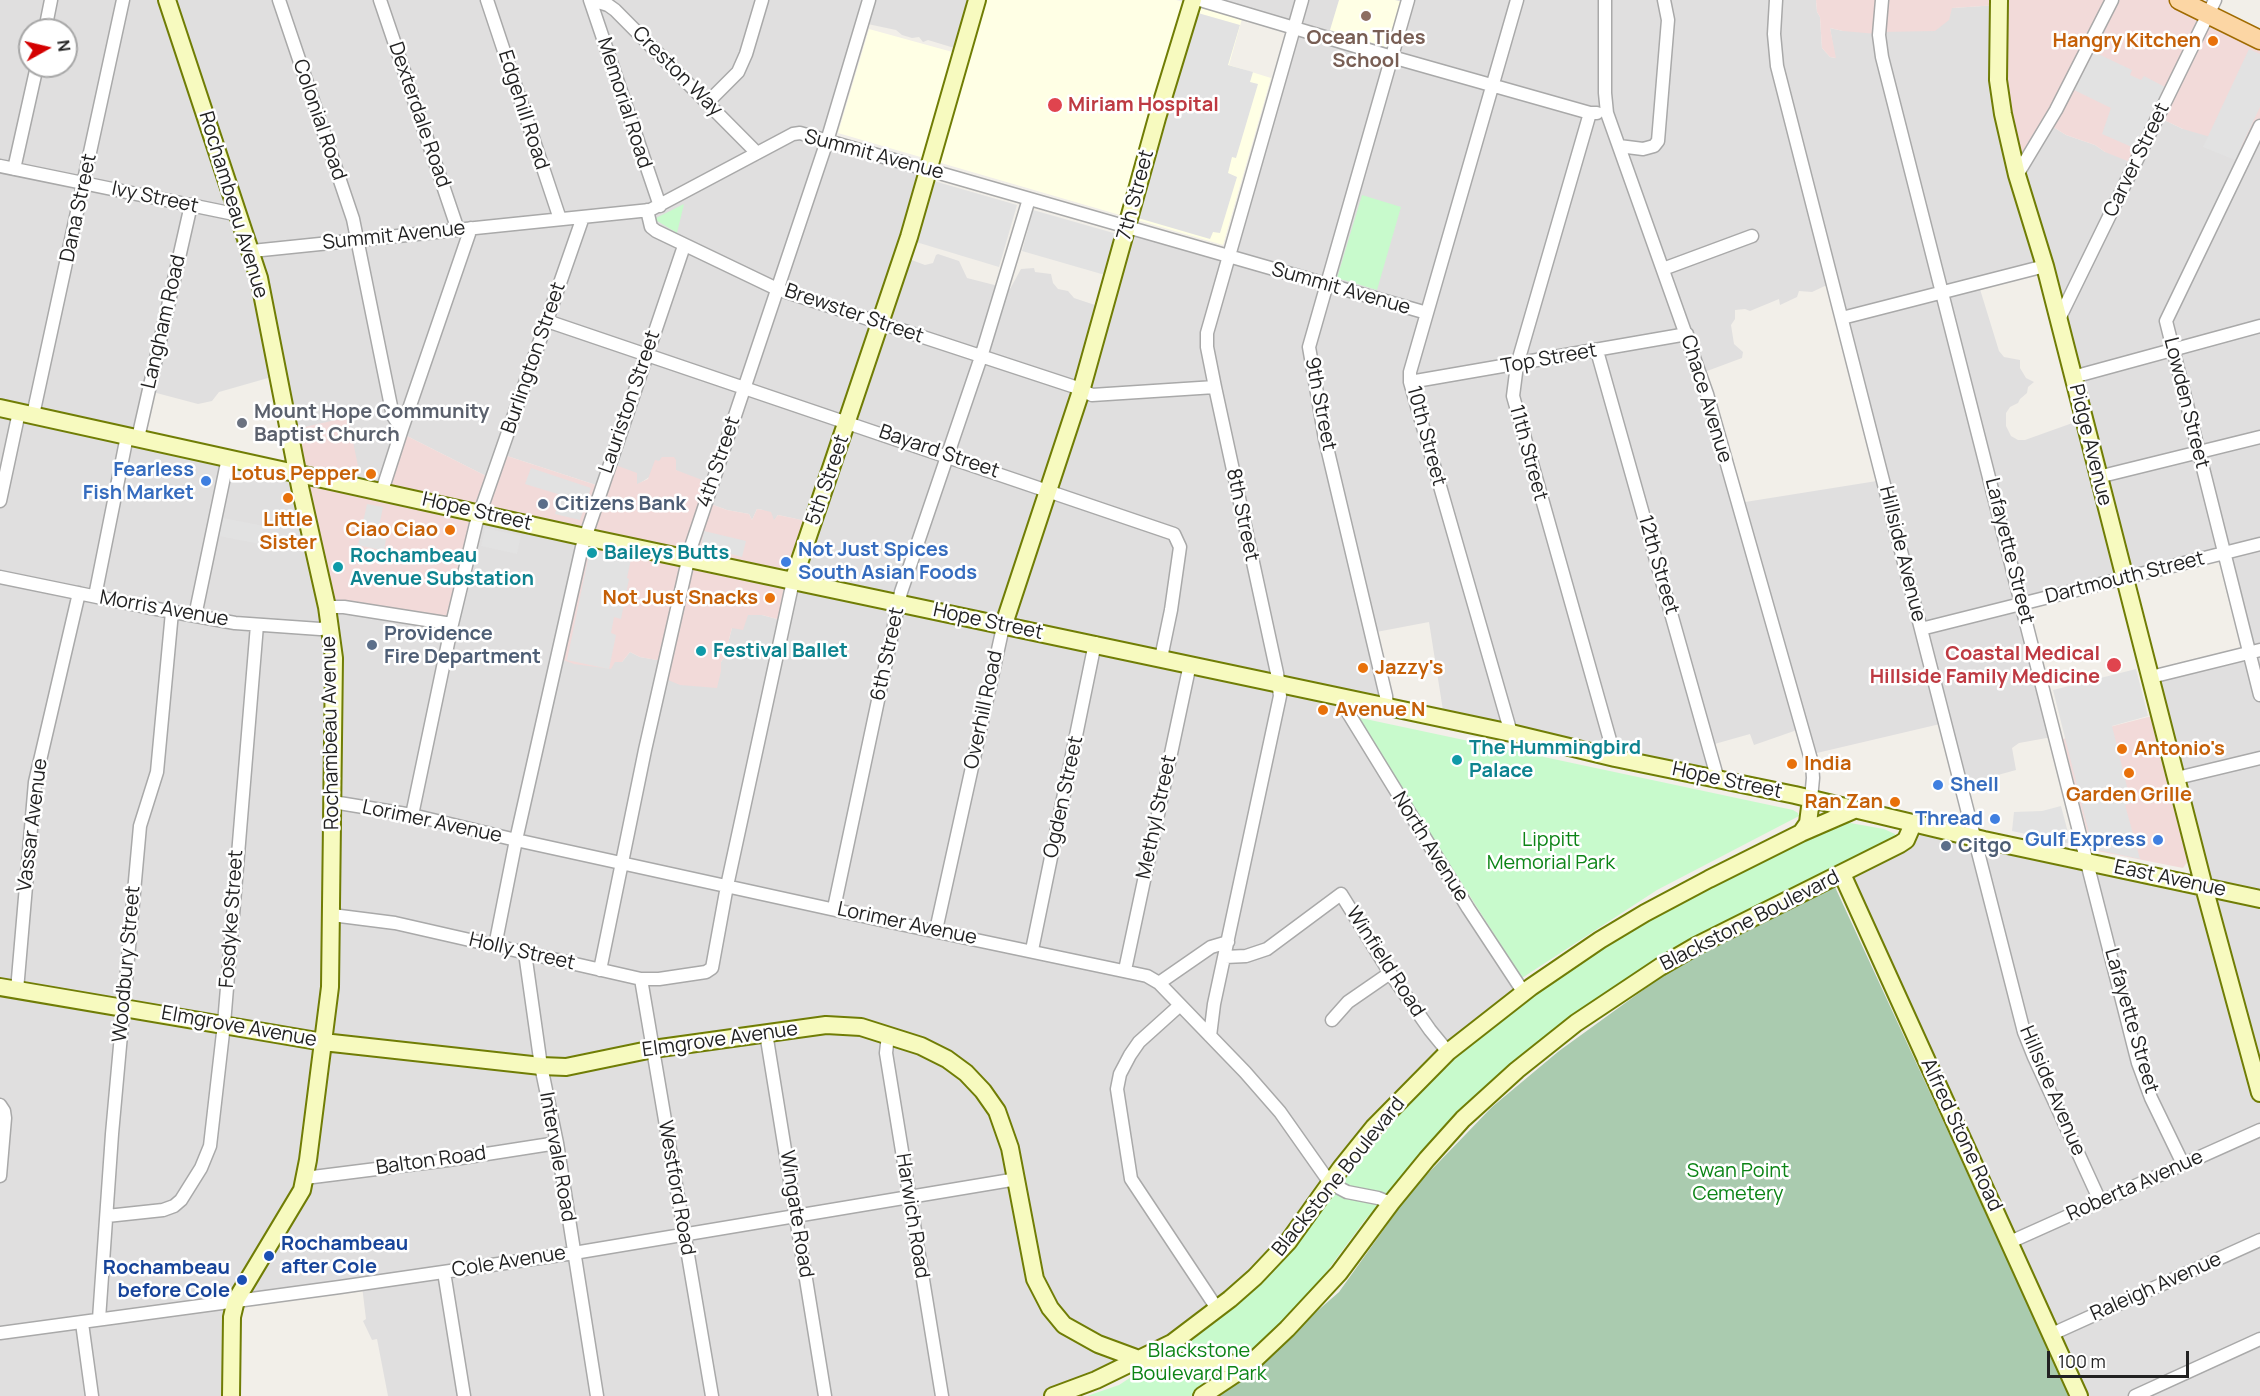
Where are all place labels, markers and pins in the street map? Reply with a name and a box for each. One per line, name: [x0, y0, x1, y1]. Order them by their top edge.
marker: Ocean Tides School: [1359, 9, 1373, 23]
place label: Ocean Tides School: [1306, 26, 1426, 73]
place label: Hangry Kitchen: [2052, 29, 2201, 53]
marker: Hangry Kitchen: [2206, 34, 2220, 48]
place label: Miriam Hospital: [1068, 93, 1219, 117]
marker: Miriam Hospital: [1046, 96, 1064, 114]
place label: Mount Hope Community Baptist Church: [254, 400, 490, 447]
marker: Mount Hope Community Baptist Church: [235, 416, 249, 430]
place label: Fearless Fish Market: [83, 458, 194, 505]
place label: Lotus Pepper: [231, 462, 359, 486]
marker: Lotus Pepper: [364, 467, 378, 481]
marker: Fearless Fish Market: [199, 474, 213, 488]
marker: Little Sister: [281, 491, 295, 505]
place label: Citizens Bank: [555, 492, 686, 516]
marker: Citizens Bank: [536, 497, 550, 511]
place label: Little Sister: [259, 508, 317, 555]
place label: Ciao Ciao: [345, 518, 438, 542]
marker: Ciao Ciao: [443, 523, 457, 537]
place label: Not Just Spices South Asian Foods: [798, 538, 977, 585]
place label: Baileys Butts: [604, 541, 729, 565]
place label: Rochambeau Avenue Substation: [350, 544, 534, 591]
marker: Baileys Butts: [585, 546, 599, 560]
marker: Not Just Spices South Asian Foods: [779, 555, 793, 569]
marker: Rochambeau Avenue Substation: [331, 560, 345, 574]
place label: Not Just Snacks: [603, 586, 758, 610]
marker: Not Just Snacks: [763, 591, 777, 605]
place label: Providence Fire Department: [384, 622, 541, 669]
marker: Providence Fire Department: [365, 638, 379, 652]
place label: Festival Ballet: [713, 639, 848, 663]
place label: Coastal Medical Hillside Family Medicine: [1870, 642, 2100, 689]
marker: Festival Ballet: [694, 644, 708, 658]
place label: Jazzy's: [1375, 656, 1443, 680]
marker: Coastal Medical Hillside Family Medicine: [2105, 656, 2123, 674]
marker: Jazzy's: [1356, 661, 1370, 675]
place label: Avenue N: [1335, 698, 1425, 722]
marker: Avenue N: [1316, 703, 1330, 717]
place label: The Hummingbird Palace: [1469, 736, 1641, 783]
place label: Antonio's: [2134, 737, 2225, 761]
marker: Antonio's: [2115, 742, 2129, 756]
place label: India: [1804, 752, 1851, 776]
marker: The Hummingbird Palace: [1450, 753, 1464, 767]
marker: India: [1785, 757, 1799, 771]
marker: Garden Grille: [2122, 766, 2136, 780]
place label: Shell: [1950, 773, 1999, 797]
marker: Shell: [1931, 778, 1945, 792]
place label: Garden Grille: [2066, 783, 2192, 807]
place label: Ran Zan: [1804, 790, 1883, 814]
marker: Ran Zan: [1888, 795, 1902, 809]
place label: Thread: [1915, 807, 1983, 831]
marker: Thread: [1988, 812, 2002, 826]
place label: Gulf Express: [2025, 828, 2146, 852]
marker: Gulf Express: [2151, 833, 2165, 847]
place label: Citgo: [1958, 834, 2012, 858]
marker: Citgo: [1939, 839, 1953, 853]
place label: Rochambeau after Cole: [281, 1232, 408, 1279]
marker: Rochambeau after Cole: [262, 1249, 276, 1263]
place label: Rochambeau before Cole: [103, 1256, 230, 1303]
marker: Rochambeau before Cole: [235, 1273, 249, 1287]

